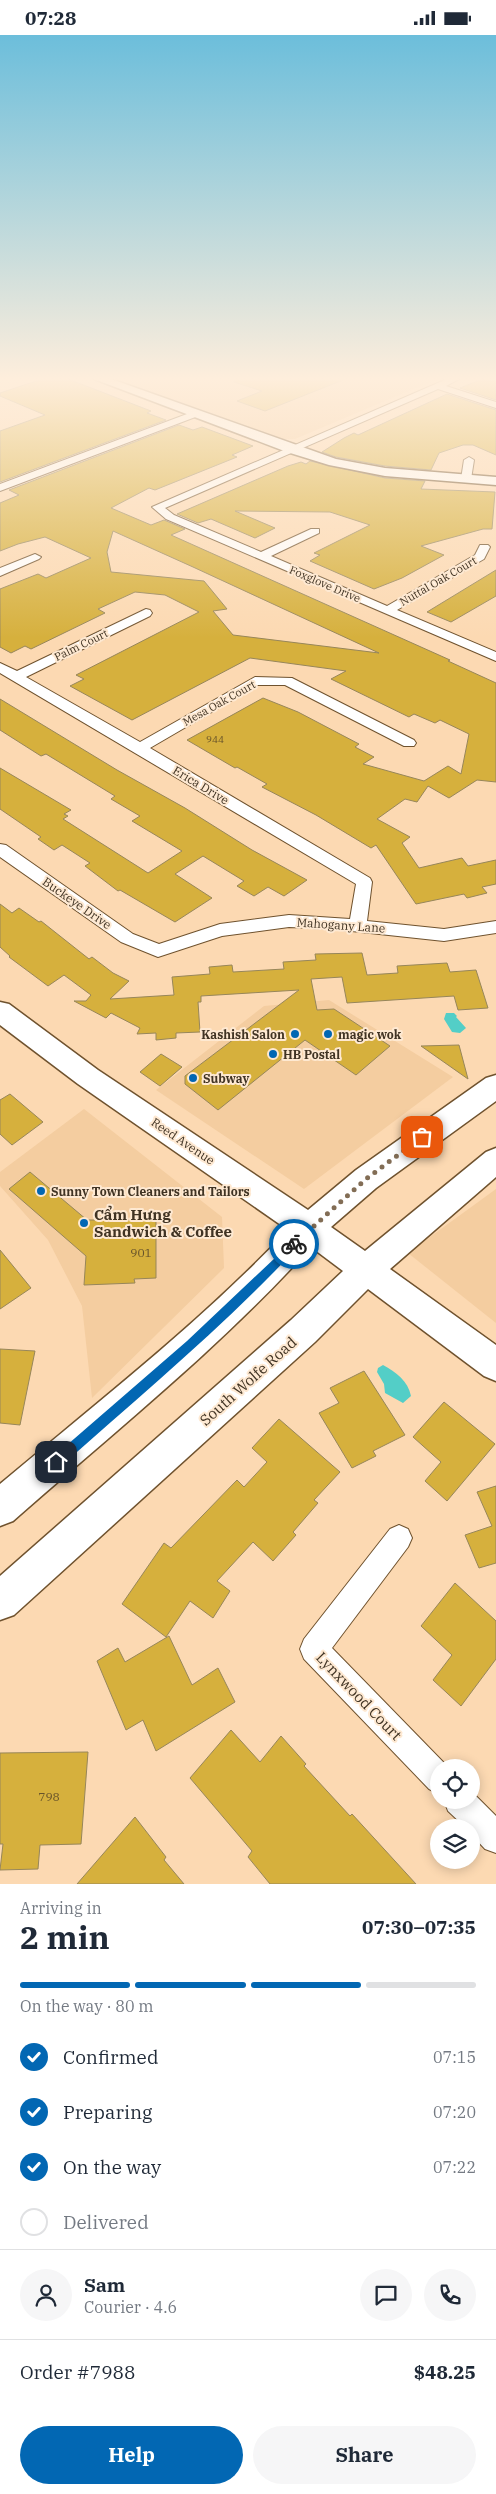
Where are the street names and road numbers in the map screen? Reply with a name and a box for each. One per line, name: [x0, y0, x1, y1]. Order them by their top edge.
street label: Nuttal Oak Court: [397, 553, 479, 609]
street label: Foxglove Drive: [287, 563, 363, 605]
street label: Palm Court: [52, 626, 110, 664]
street label: Mesa Oak Court: [180, 677, 258, 729]
street label: Erica Drive: [170, 762, 232, 808]
street label: Buckeye Drive: [40, 874, 114, 932]
street label: Mahogany Lane: [296, 914, 386, 936]
street label: Reed Avenue: [148, 1114, 218, 1168]
street label: South Wolfe Road: [196, 1333, 300, 1429]
street label: Lynxwood Court: [312, 1648, 406, 1744]

